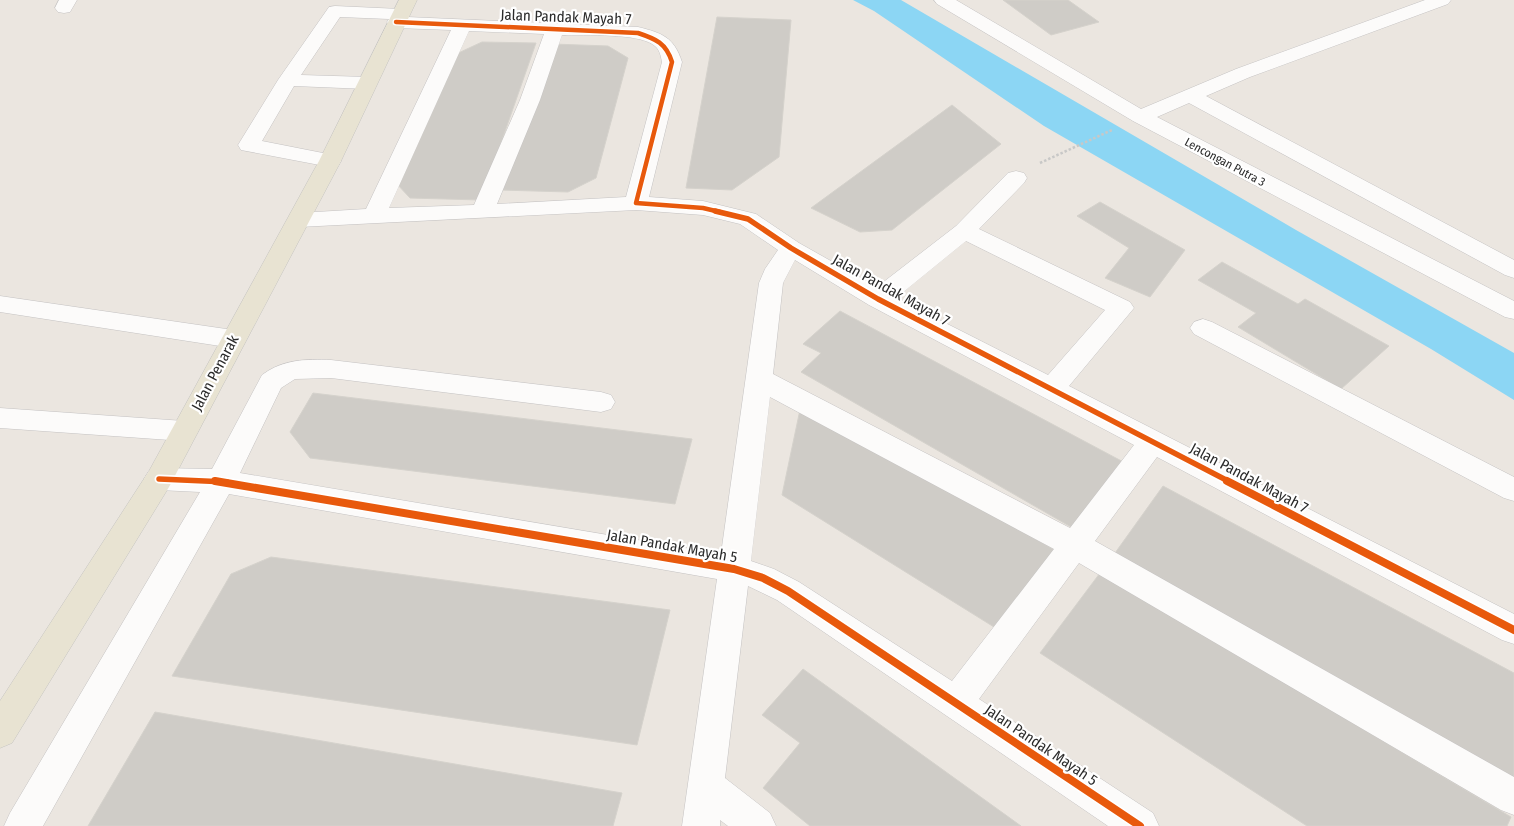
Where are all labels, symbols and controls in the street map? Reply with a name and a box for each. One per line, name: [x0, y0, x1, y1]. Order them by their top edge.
street label: Jalan Pandak Mayah 7: [500, 6, 632, 28]
street label: Lencongan Putra 3: [1182, 135, 1268, 189]
street label: Jalan Pandak Mayah 7: [829, 250, 953, 330]
street label: Jalan Penarak: [188, 332, 242, 414]
street label: Jalan Pandak Mayah 7: [1187, 439, 1311, 517]
street label: Jalan Pandak Mayah 5: [605, 526, 739, 566]
street label: Jalan Pandak Mayah 5: [981, 701, 1101, 789]

